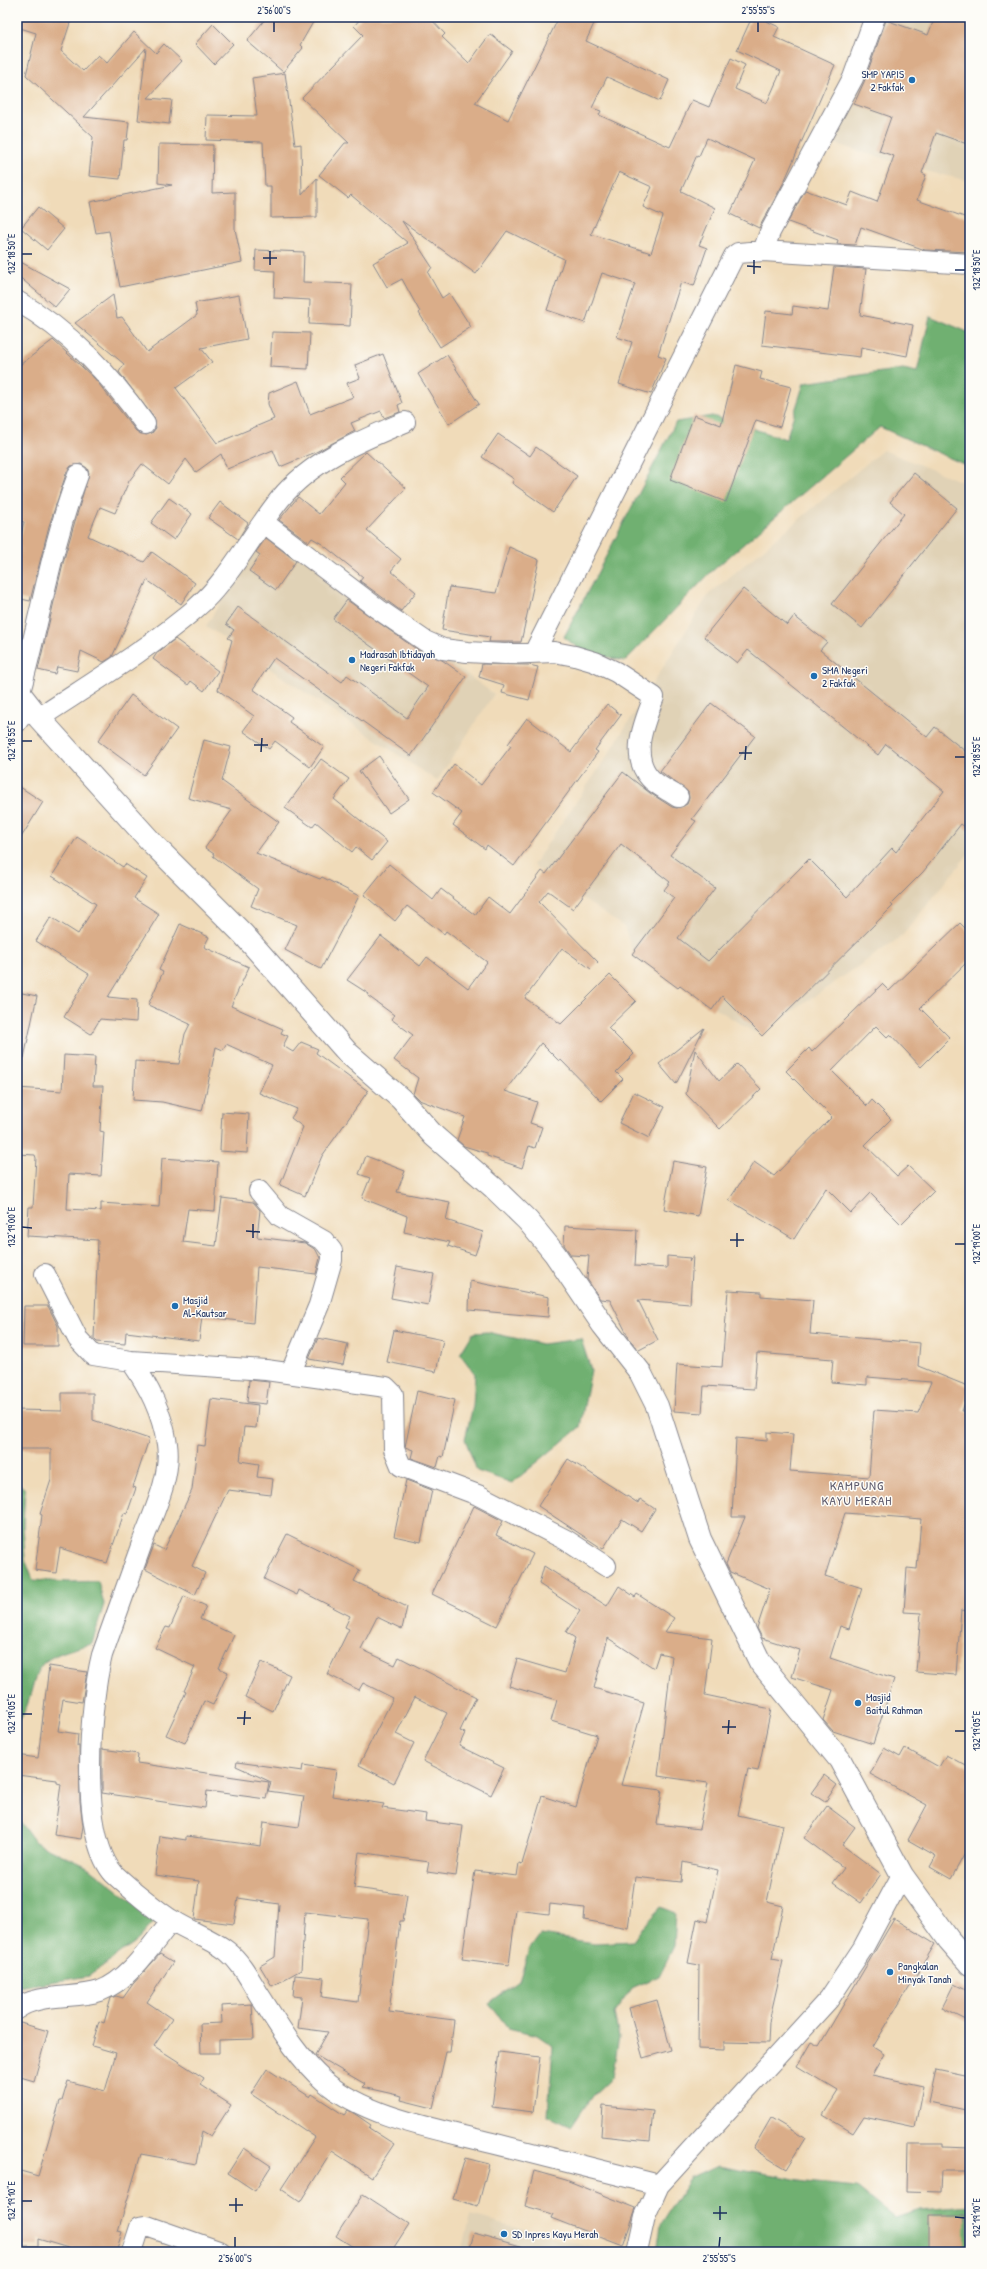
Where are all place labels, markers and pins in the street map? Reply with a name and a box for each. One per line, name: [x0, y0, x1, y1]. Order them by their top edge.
place label: SMP YAPIS 2 Fakfak: [861, 67, 904, 94]
marker: SMP YAPIS 2 Fakfak: [907, 75, 917, 85]
place label: Madrasah Ibtidayah Negeri Fakfak: [360, 647, 435, 674]
marker: Madrasah Ibtidayah Negeri Fakfak: [347, 655, 357, 665]
place label: SMA Negeri 2 Fakfak: [822, 663, 868, 690]
marker: SMA Negeri 2 Fakfak: [809, 671, 819, 681]
place label: Masjid Al-Kautsar: [183, 1293, 228, 1320]
marker: Masjid Al-Kautsar: [170, 1301, 180, 1311]
place label: Masjid Baitul Rahman: [866, 1690, 923, 1717]
marker: Masjid Baitul Rahman: [853, 1698, 863, 1708]
place label: Pangkalan Minyak Tanah: [898, 1959, 952, 1986]
marker: Pangkalan Minyak Tanah: [885, 1967, 895, 1977]
place label: SD Inpres Kayu Merah: [512, 2227, 599, 2241]
marker: SD Inpres Kayu Merah: [499, 2229, 509, 2239]

